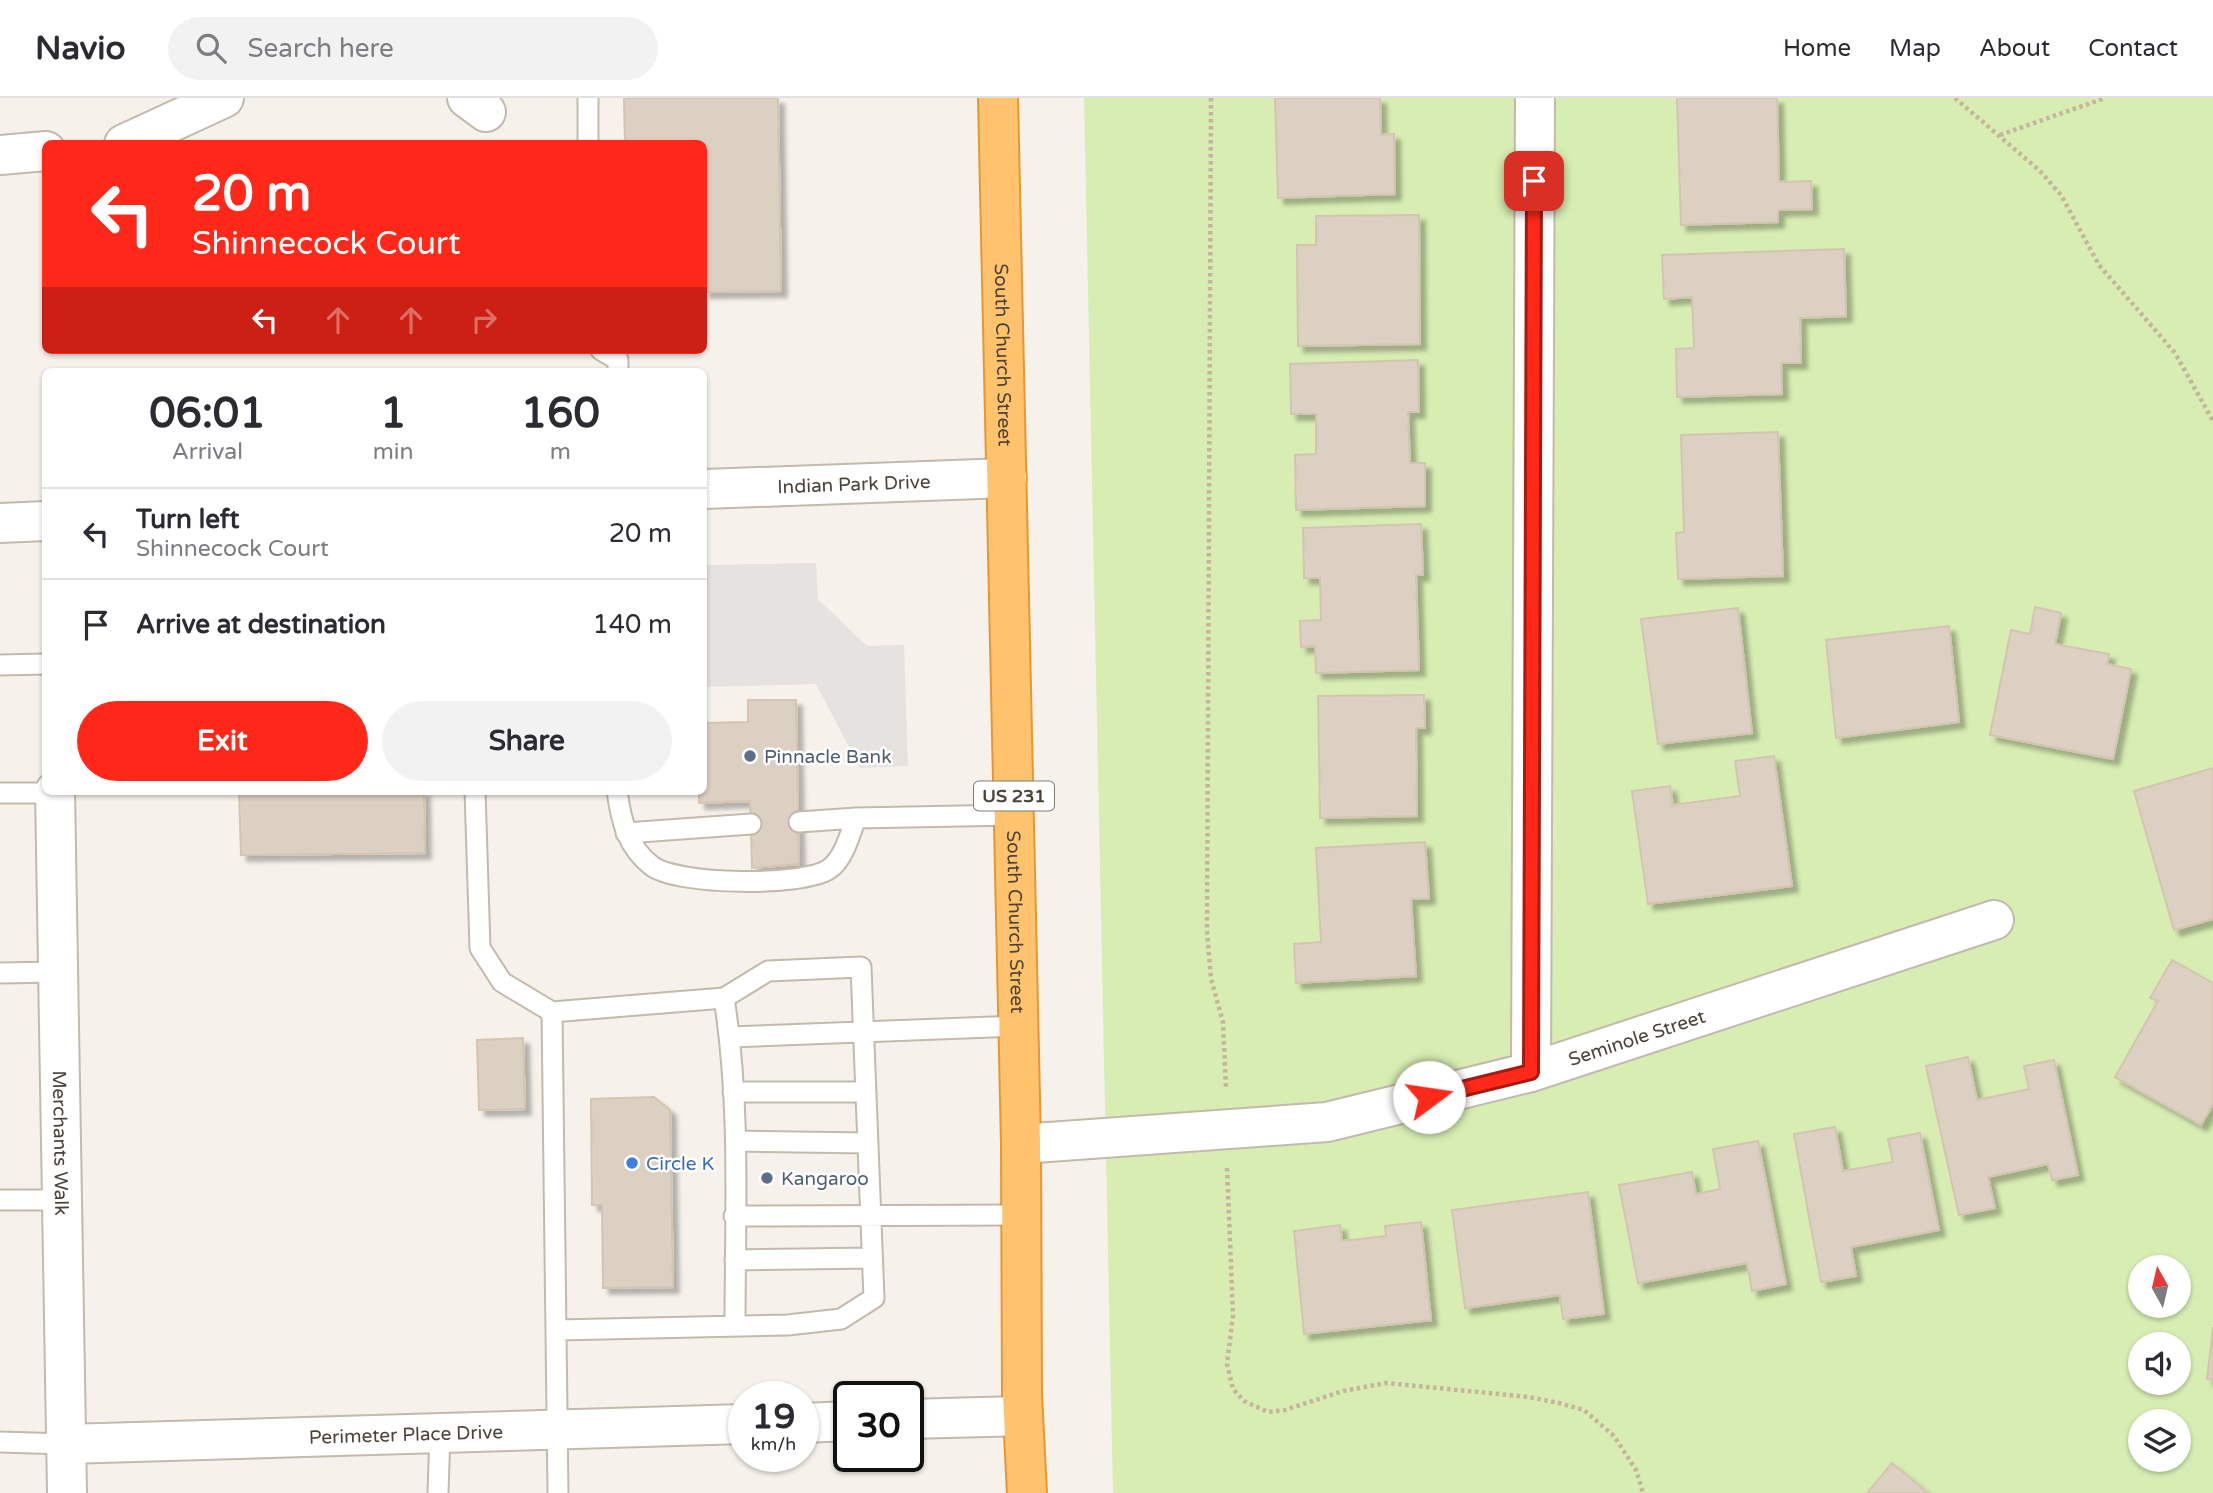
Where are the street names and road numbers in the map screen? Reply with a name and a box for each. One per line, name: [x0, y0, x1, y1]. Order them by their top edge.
street label: South Church Street: [990, 263, 1016, 447]
street label: Indian Park Drive: [777, 471, 931, 498]
road number: US 231: [974, 782, 1054, 810]
street label: South Church Street: [1002, 830, 1028, 1014]
street label: Seminole Street: [1566, 1006, 1708, 1071]
street label: Merchants Walk: [48, 1070, 72, 1216]
street label: Perimeter Place Drive: [308, 1421, 503, 1449]

